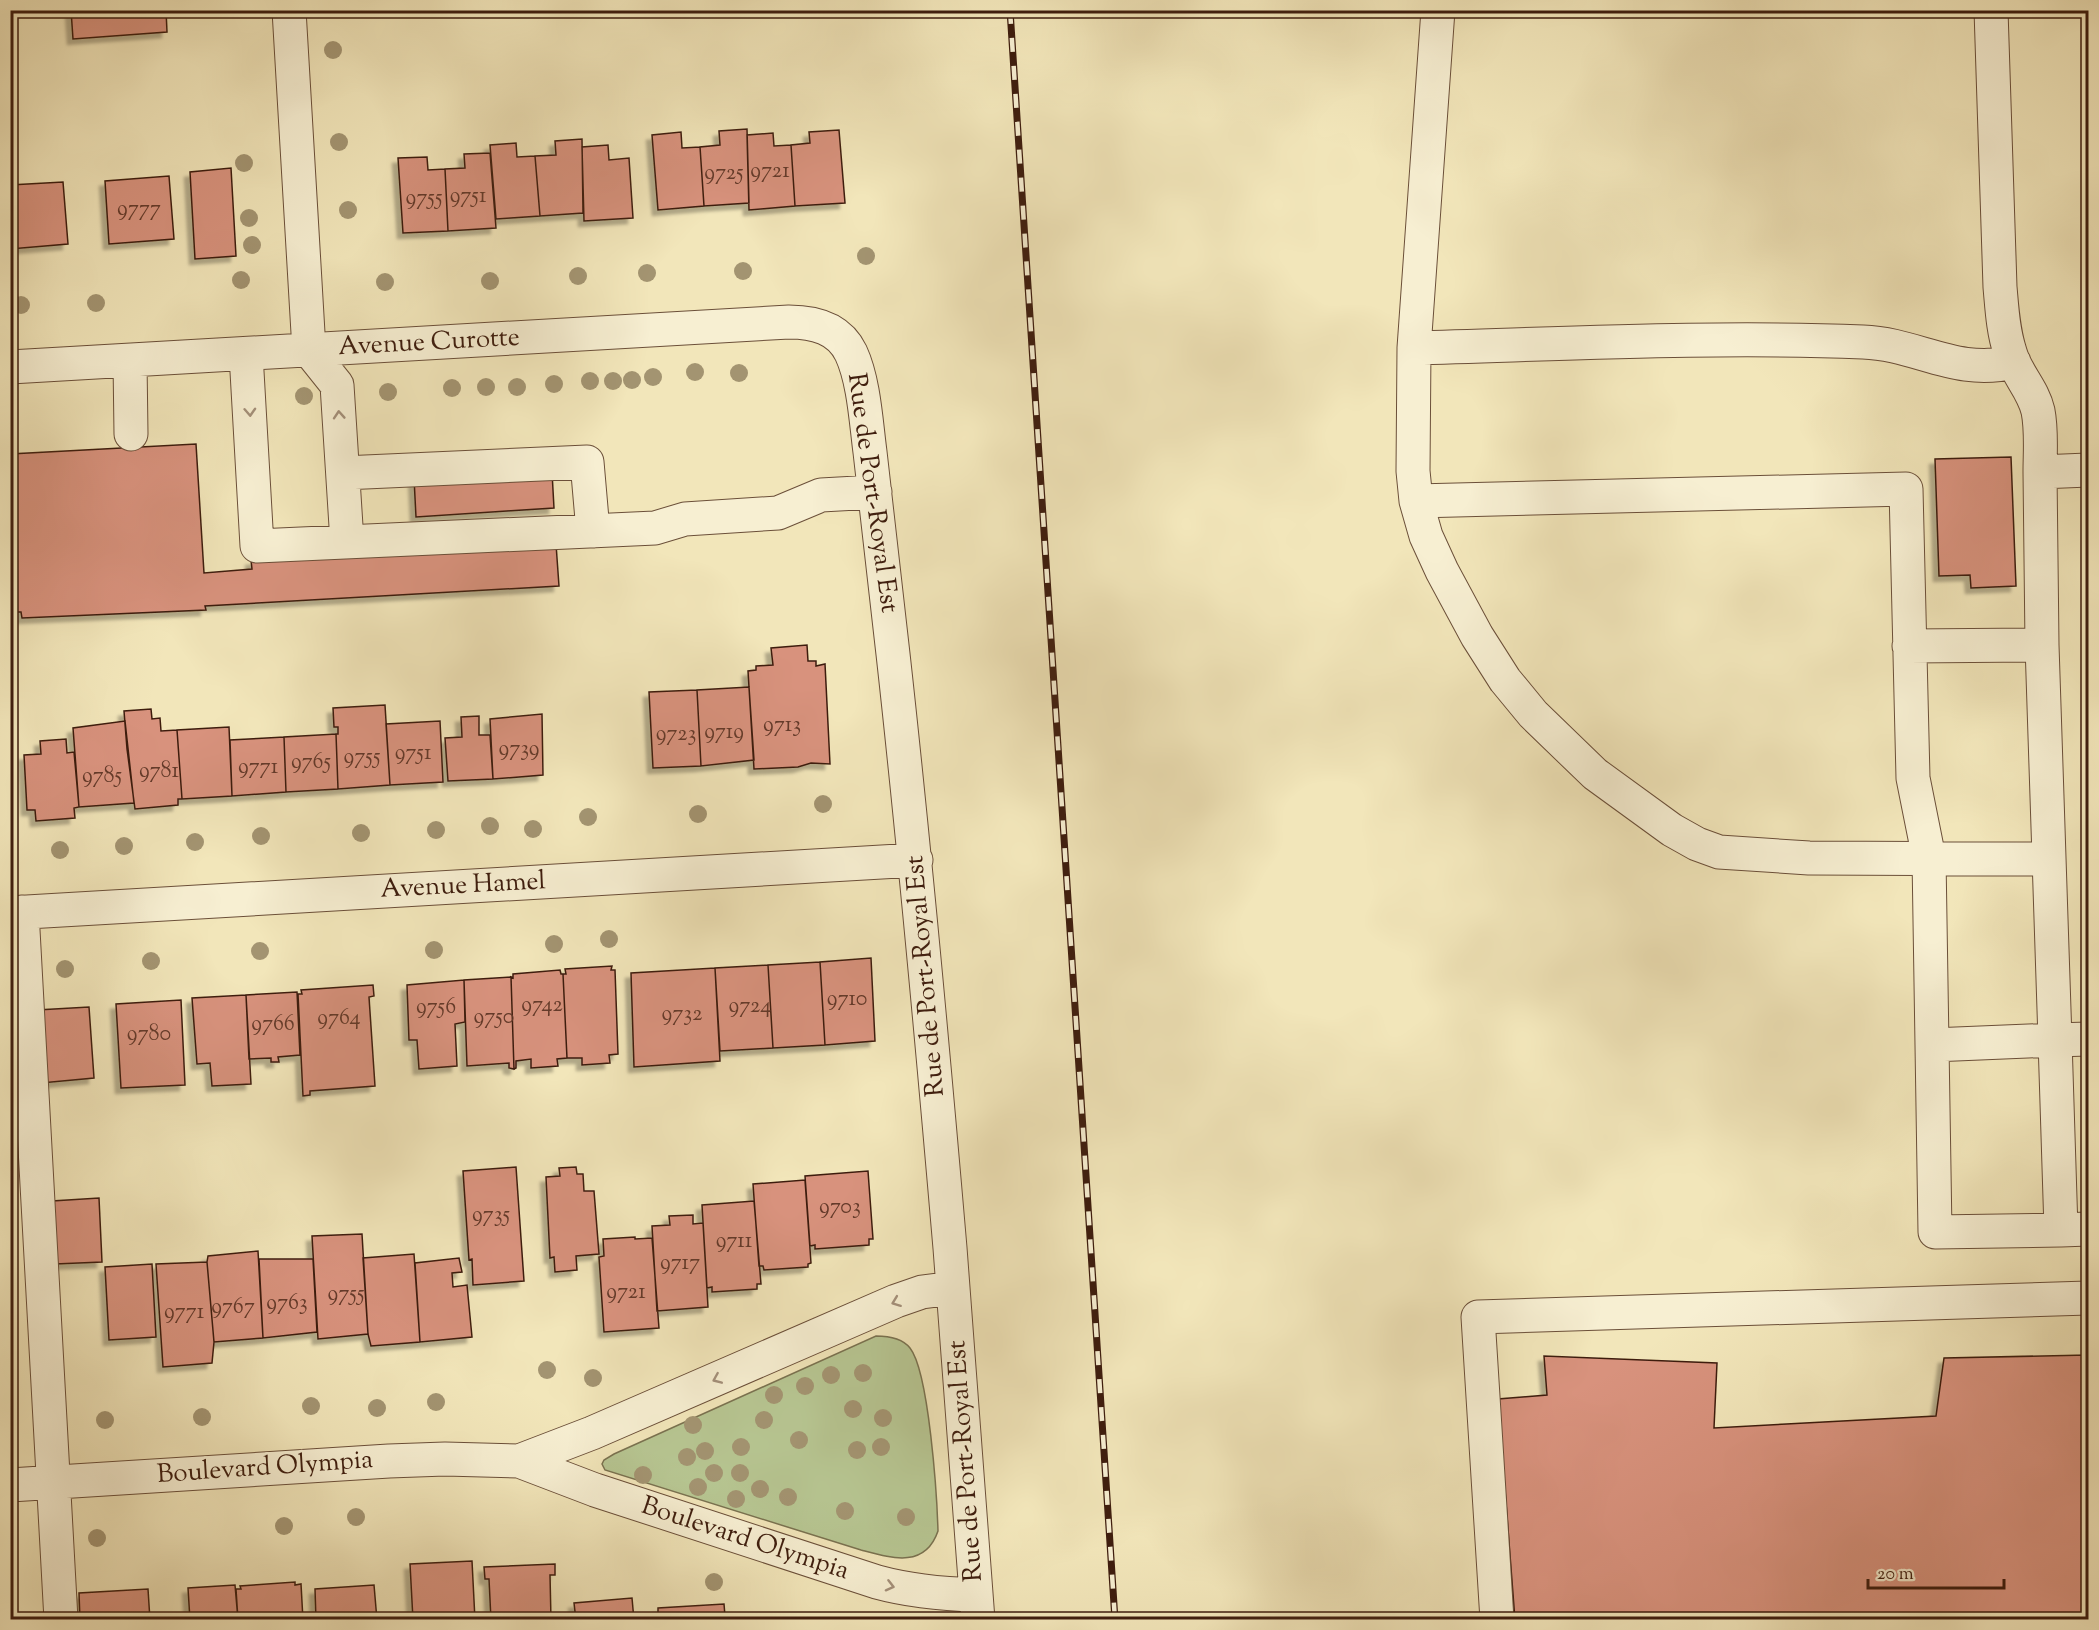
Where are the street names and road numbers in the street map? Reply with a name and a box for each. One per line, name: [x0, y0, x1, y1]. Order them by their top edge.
street label: Avenue Curotte: [337, 320, 521, 366]
street label: Rue de Port-Royal Est: [837, 371, 907, 615]
street label: Rue de Port-Royal Est: [897, 854, 955, 1098]
street label: Avenue Hamel: [379, 863, 547, 909]
street label: Rue de Port-Royal Est: [939, 1339, 993, 1583]
street label: Boulevard Olympia: [156, 1442, 374, 1494]
street label: Boulevard Olympia: [636, 1488, 854, 1590]

